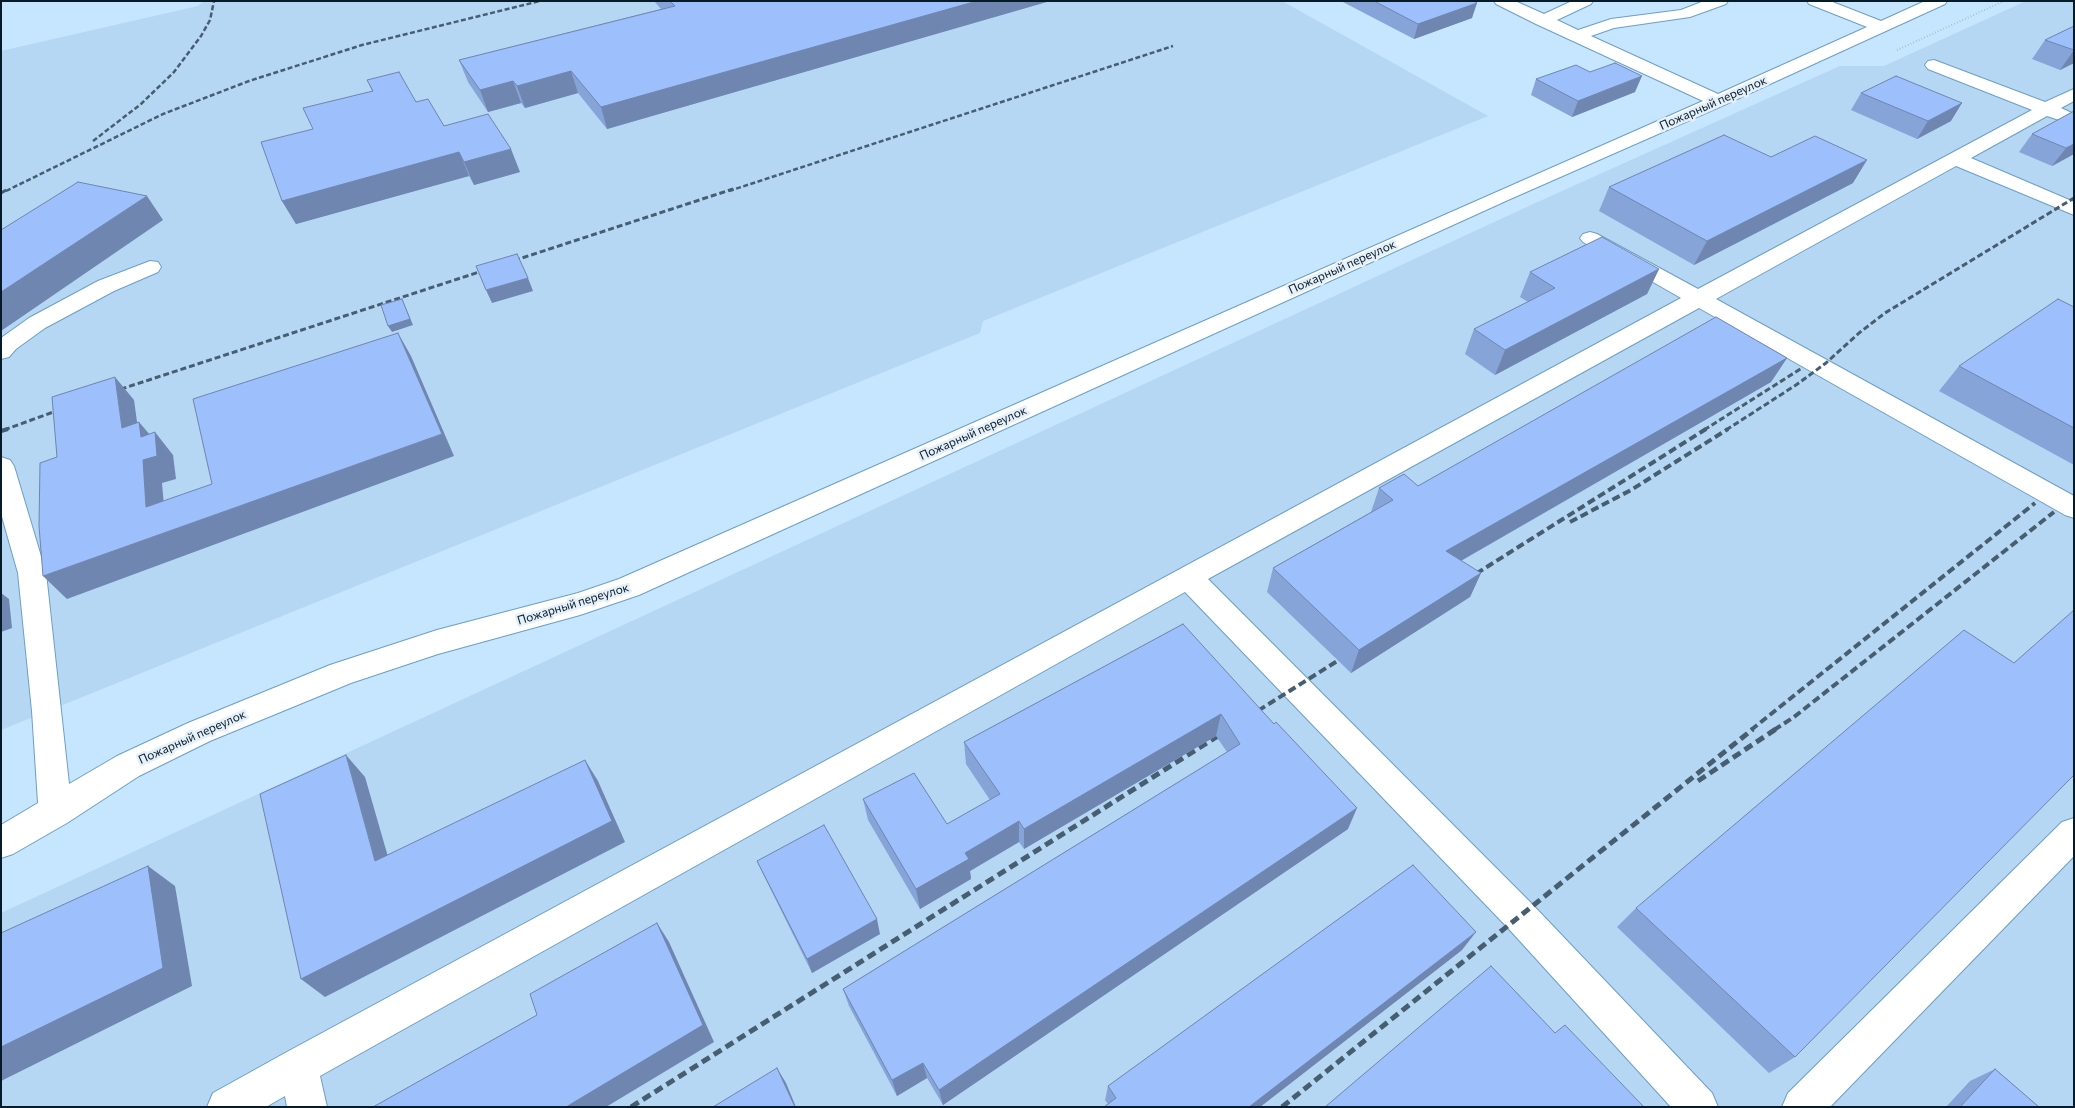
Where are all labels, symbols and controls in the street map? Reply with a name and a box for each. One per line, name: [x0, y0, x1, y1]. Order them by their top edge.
street label: Пожарный переулок: [1657, 73, 1769, 133]
street label: Пожарный переулок: [1286, 237, 1398, 297]
street label: Пожарный переулок: [917, 403, 1029, 463]
street label: Пожарный переулок: [515, 580, 631, 628]
street label: Пожарный переулок: [136, 707, 248, 767]

